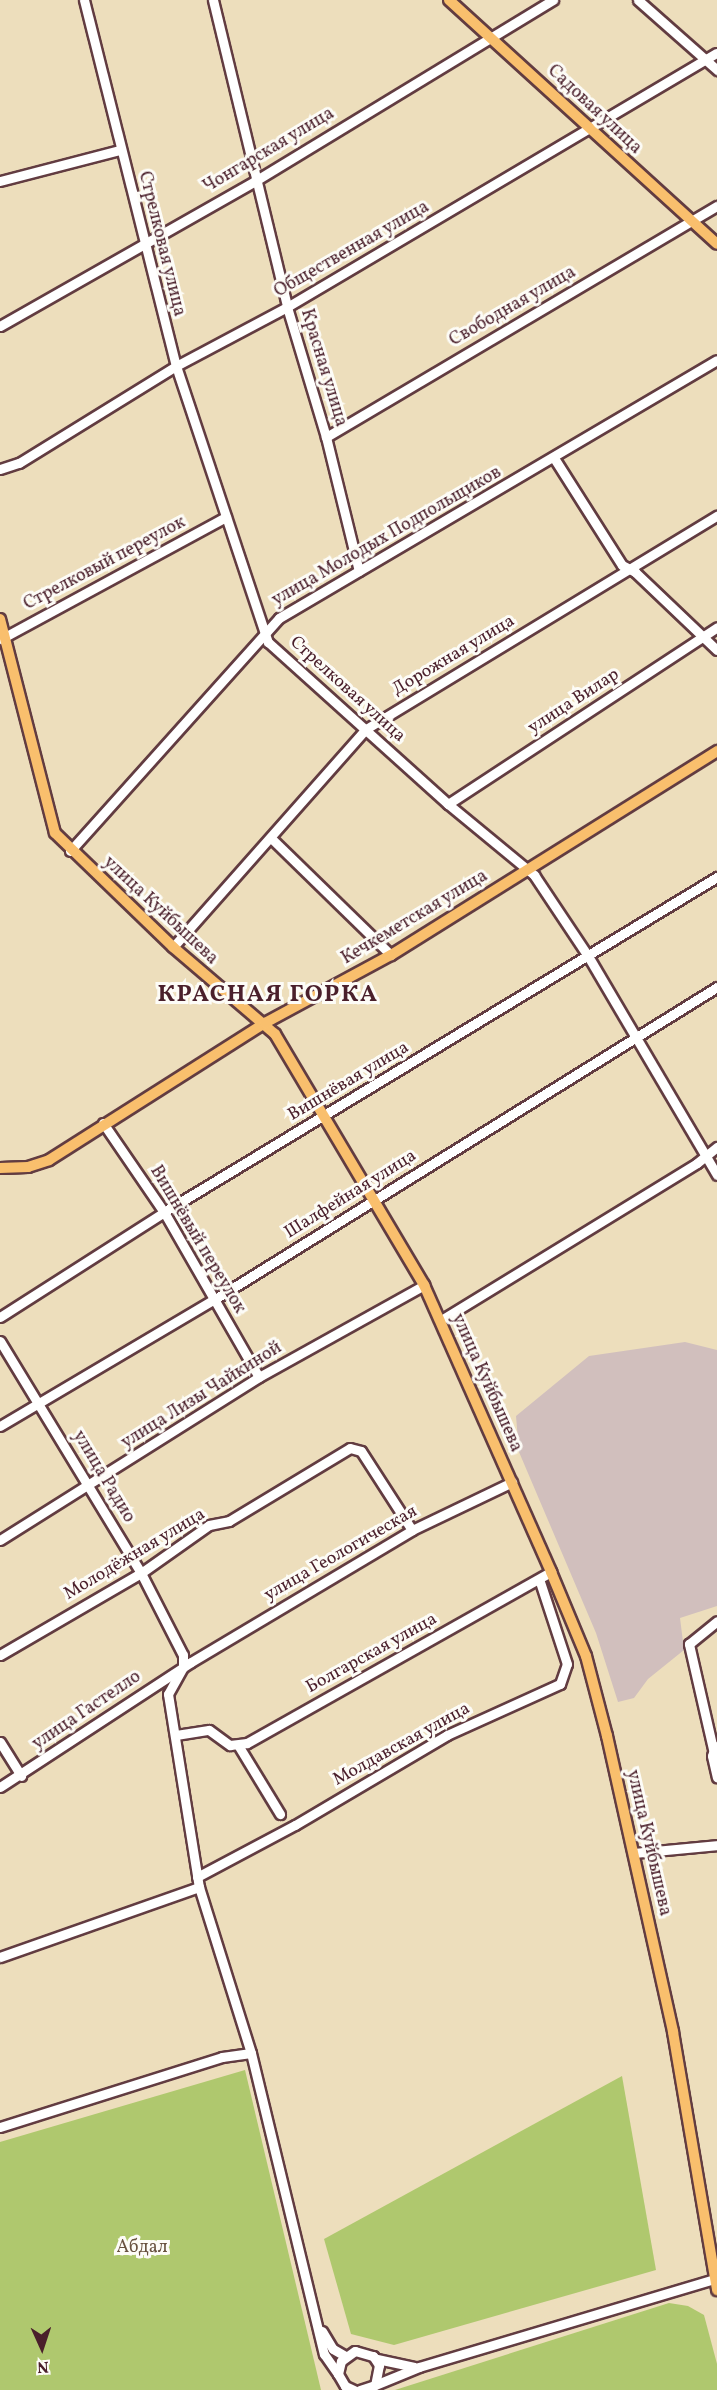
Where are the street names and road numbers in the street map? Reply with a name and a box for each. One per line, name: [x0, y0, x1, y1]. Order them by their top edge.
street label: Садовая улица: [542, 61, 646, 159]
street label: Чонгарская улица: [199, 103, 339, 199]
street label: Стрелковая улица: [133, 169, 189, 319]
street label: Общественная улица: [271, 197, 433, 303]
street label: Свободная улица: [446, 262, 580, 352]
street label: Красная улица: [295, 306, 351, 430]
street label: улица Молодых Подпольщиков: [268, 462, 506, 612]
street label: Стрелковый переулок: [20, 512, 190, 616]
street label: Дорожная улица: [389, 611, 519, 701]
street label: Стрелковая улица: [284, 632, 410, 748]
street label: улица Вилар: [524, 664, 624, 740]
street label: улица Куйбышева: [98, 852, 222, 970]
street label: Кечкеметская улица: [338, 866, 492, 970]
street label: Вишнёвая улица: [284, 1037, 414, 1127]
street label: Шалфейная улица: [281, 1146, 421, 1244]
street label: Вишнёвый переулок: [144, 1162, 250, 1318]
street label: улица Куйбышева: [446, 1310, 526, 1456]
street label: улица Лизы Чайкиной: [118, 1338, 286, 1454]
street label: улица Радио: [67, 1427, 139, 1527]
street label: улица Геологическая: [261, 1501, 421, 1607]
street label: Молодёжная улица: [60, 1504, 210, 1606]
street label: Болгарская улица: [303, 1609, 441, 1699]
street label: улица Гастелло: [28, 1667, 146, 1755]
street label: Молдавская улица: [330, 1698, 474, 1792]
street label: улица Куйбышева: [621, 1768, 675, 1918]

